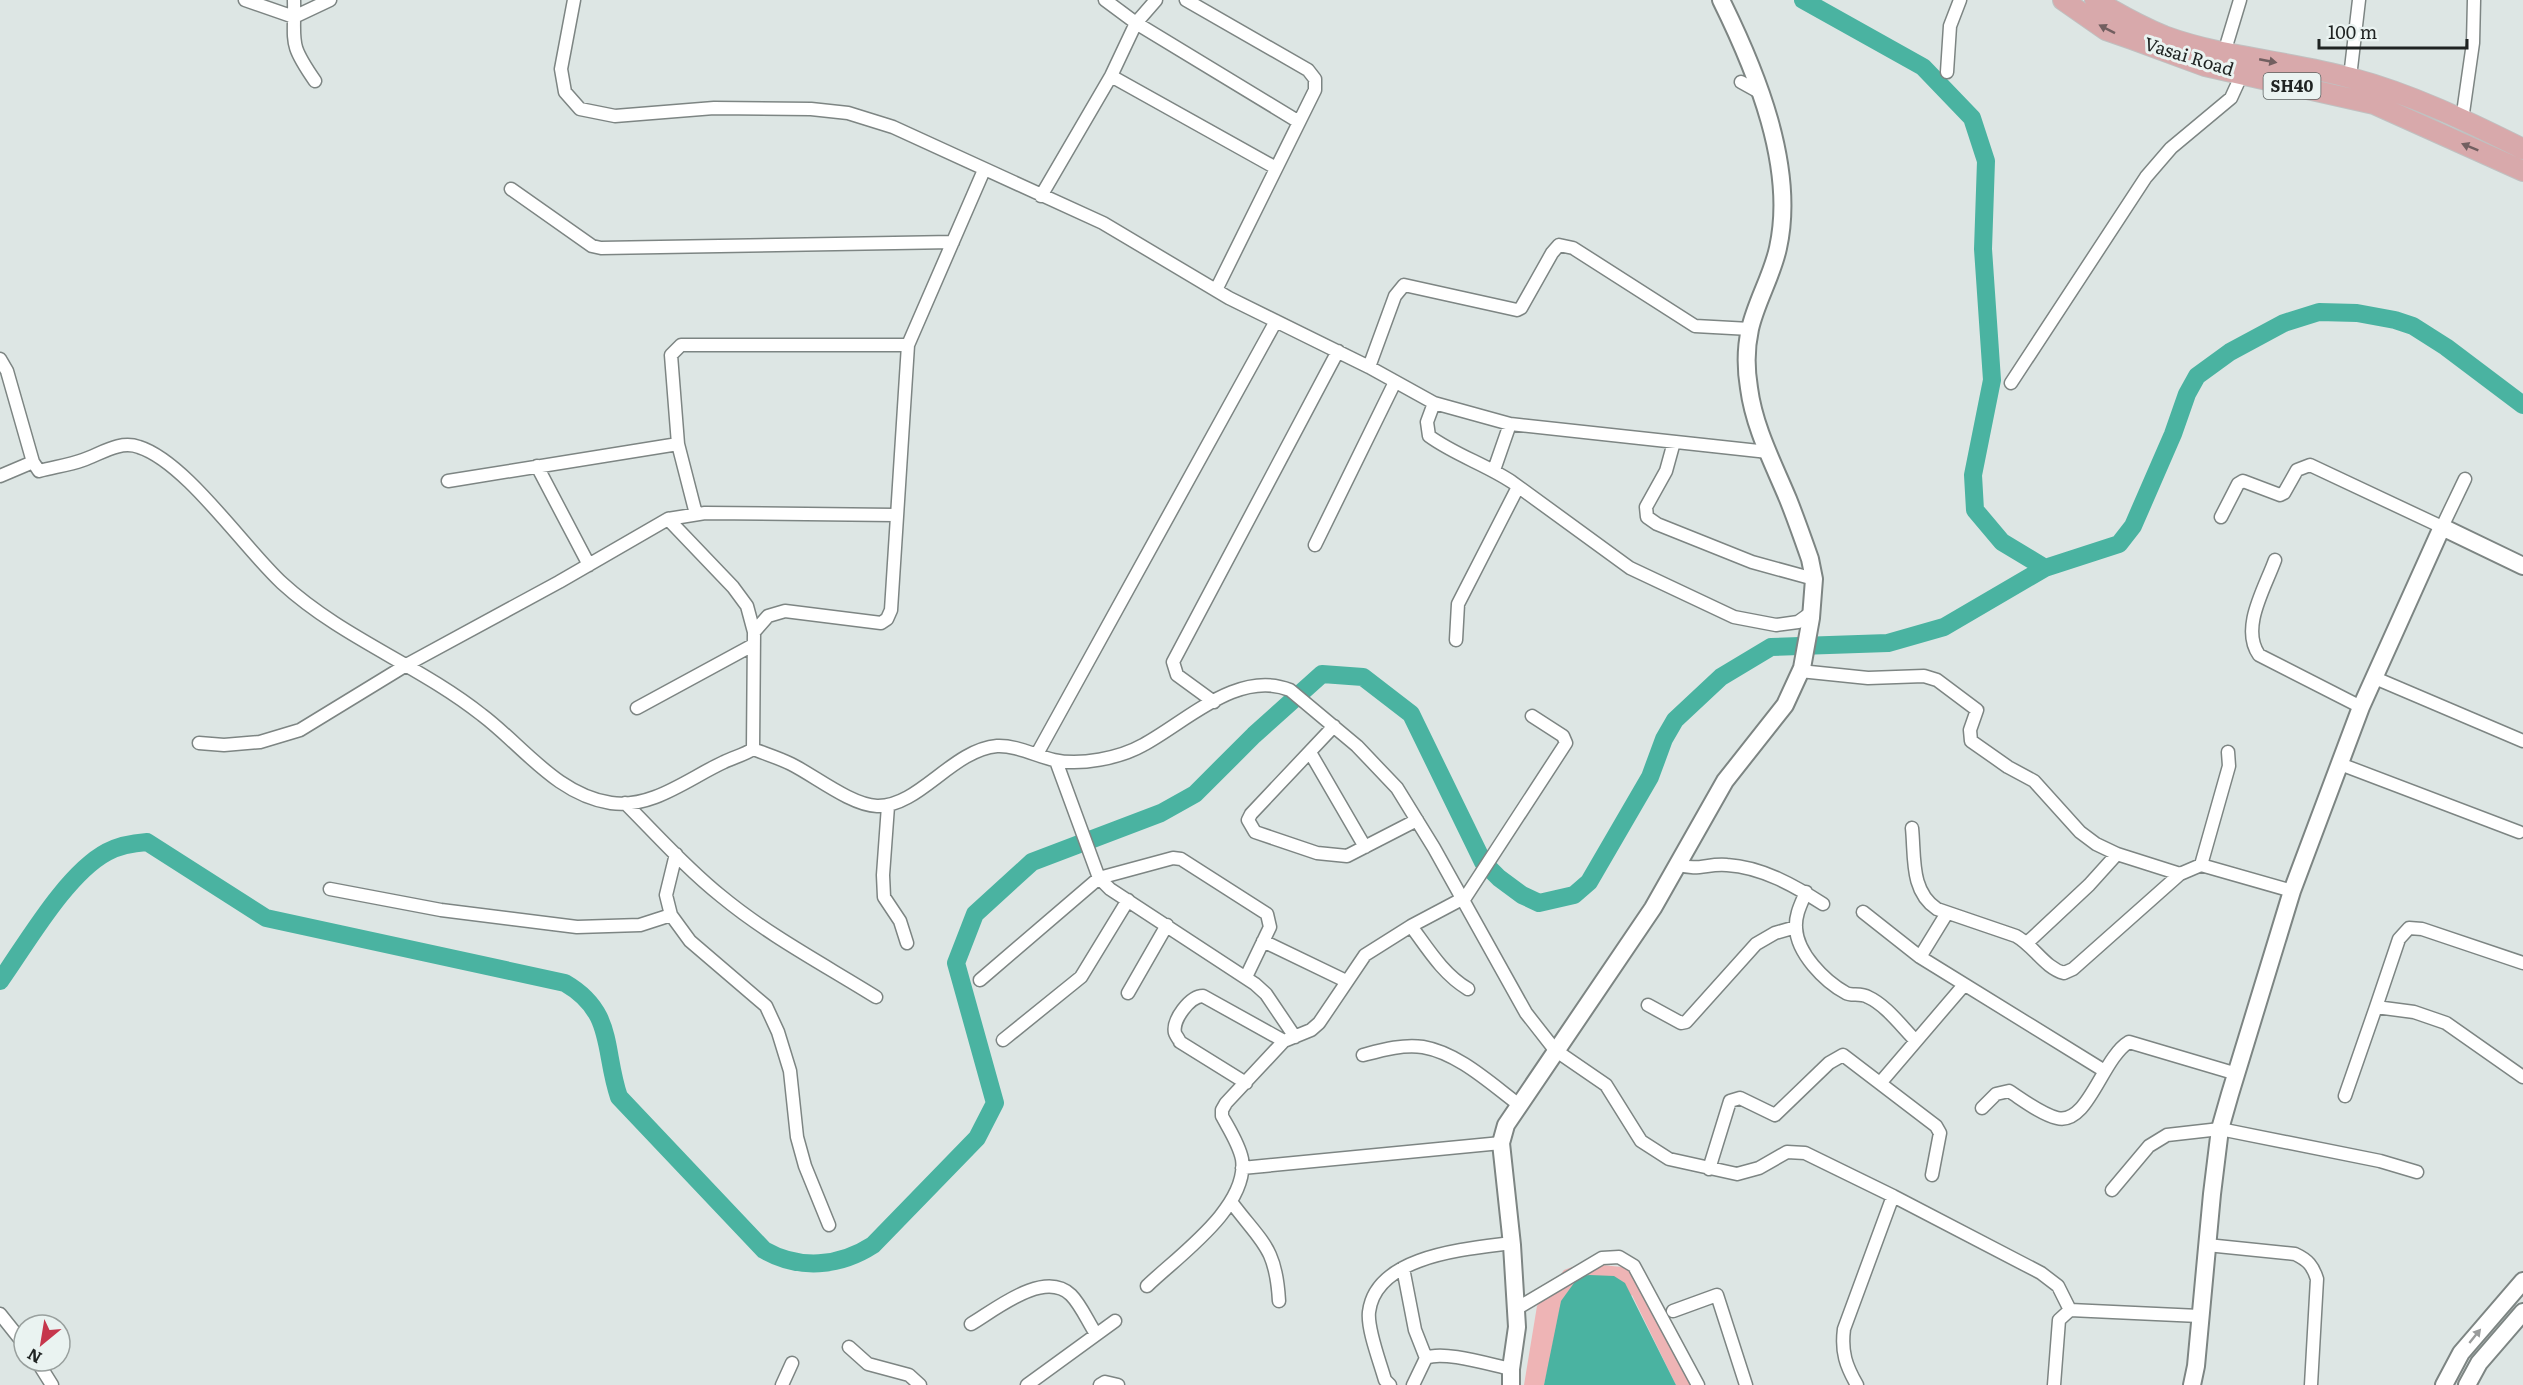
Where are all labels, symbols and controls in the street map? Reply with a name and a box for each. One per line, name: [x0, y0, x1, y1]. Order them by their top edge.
scale bar: [2319, 12, 2468, 50]
text: 100 m: [2328, 18, 2377, 45]
one-way arrow: [2098, 24, 2115, 33]
street label: Vasai Road: [2141, 29, 2238, 82]
one-way arrow: [2259, 57, 2278, 66]
road number: SH40: [2264, 73, 2320, 99]
one-way arrow: [2461, 142, 2479, 151]
north arrow: [12, 1313, 72, 1373]
one-way arrow: [2468, 1328, 2481, 1344]
text: N: [22, 1343, 46, 1371]

